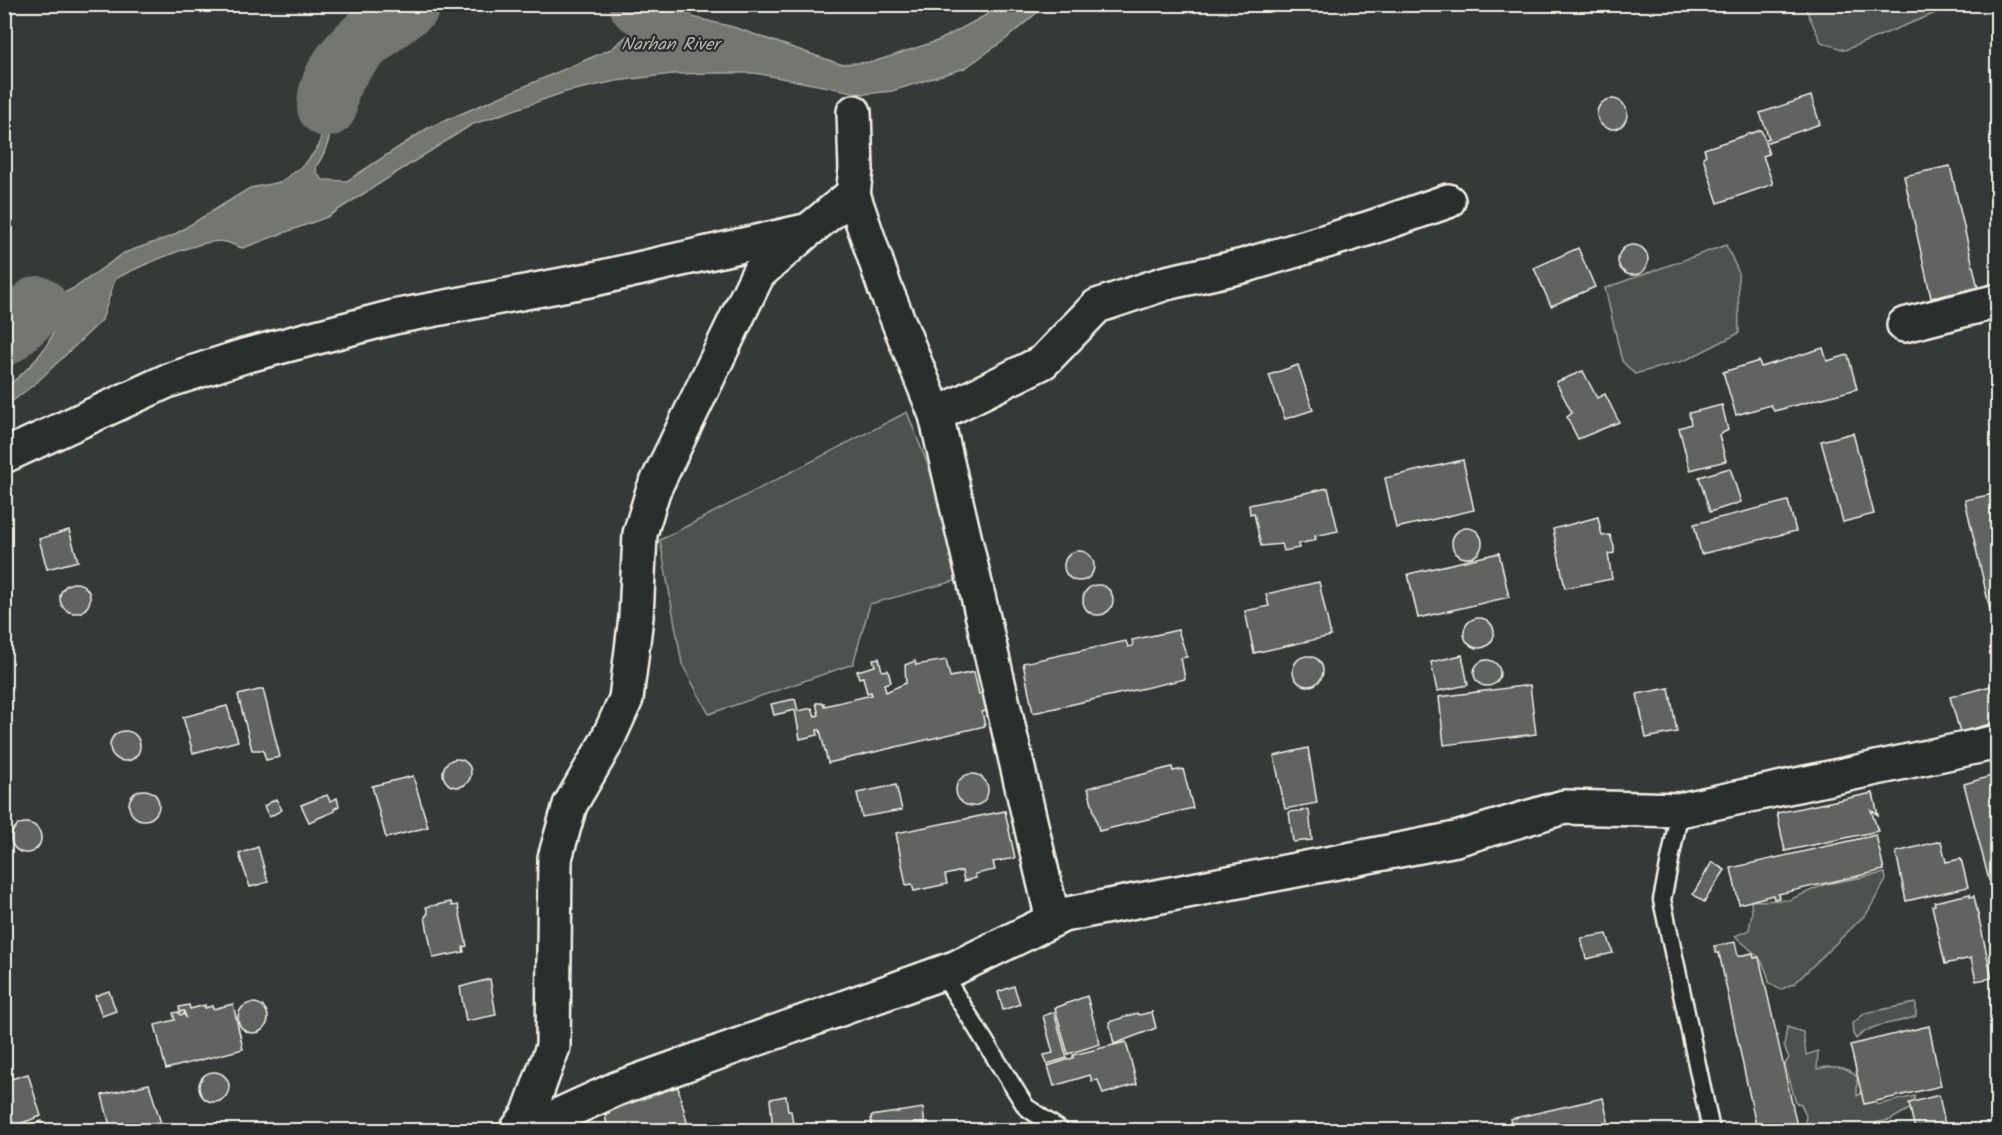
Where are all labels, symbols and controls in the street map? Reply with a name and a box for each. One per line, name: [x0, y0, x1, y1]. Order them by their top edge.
water label: Narhan River: [621, 31, 723, 60]

